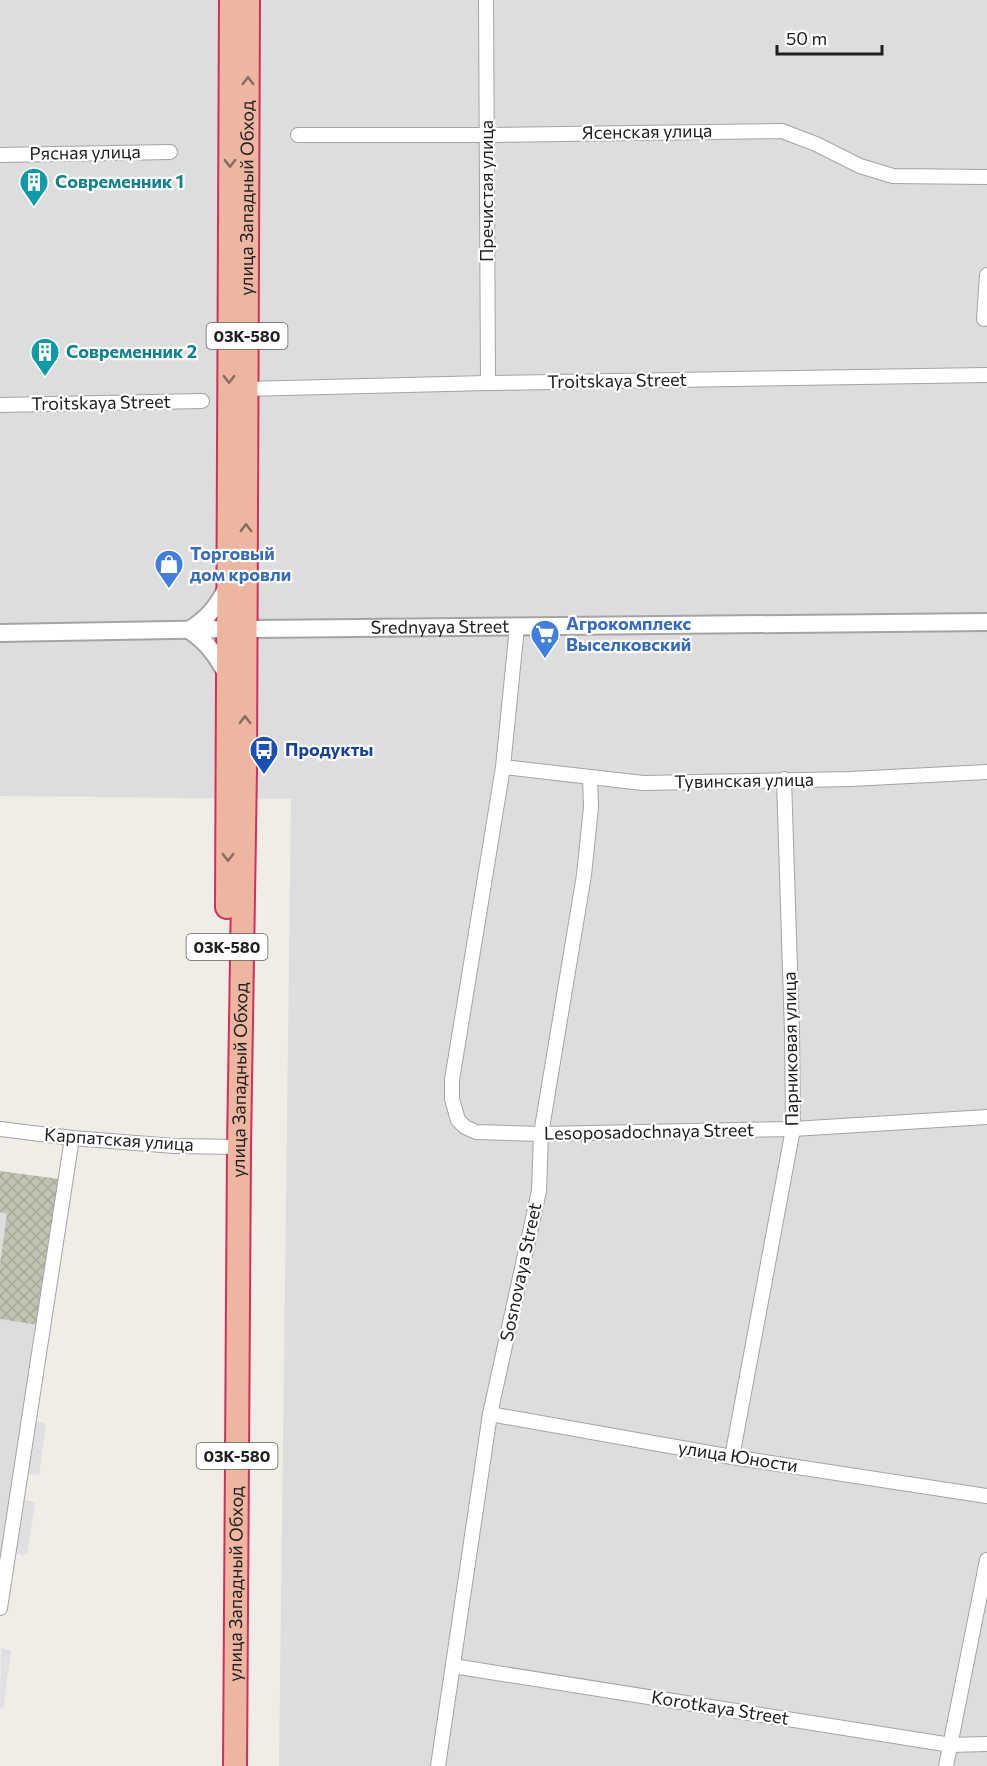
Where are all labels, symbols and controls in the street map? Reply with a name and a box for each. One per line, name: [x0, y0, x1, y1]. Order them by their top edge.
scale bar: [777, 18, 882, 56]
text: 50 m: [786, 27, 827, 49]
one-way arrow: [242, 77, 254, 86]
street label: улица Западный Обход: [235, 100, 258, 296]
street label: Ясенская улица: [581, 119, 713, 143]
street label: Пречистая улица: [475, 120, 497, 262]
street label: Рясная улица: [29, 140, 141, 164]
one-way arrow: [224, 159, 236, 168]
building icon: Современник 1: [18, 166, 50, 208]
place label: Современник 1: [55, 170, 184, 192]
road number: 03К-580: [206, 323, 288, 349]
building icon: Современник 2: [29, 336, 61, 378]
place label: Современник 2: [66, 340, 197, 362]
street label: Troitskaya Street: [547, 368, 687, 392]
one-way arrow: [223, 375, 235, 384]
street label: Troitskaya Street: [31, 390, 171, 414]
one-way arrow: [240, 524, 252, 533]
place label: Торговый дом кровли: [190, 542, 291, 585]
shop icon: Торговый дом кровли: [153, 548, 185, 590]
place label: Агрокомплекс Выселковский: [566, 612, 691, 655]
street label: Srednyaya Street: [370, 615, 509, 638]
supermarket icon: Агрокомплекс Выселковский: [529, 618, 561, 660]
one-way arrow: [239, 715, 251, 724]
bus stop icon: Продукты: [248, 734, 280, 776]
place label: Продукты: [285, 738, 373, 760]
street label: Тувинская улица: [674, 768, 814, 792]
one-way arrow: [221, 853, 234, 862]
road number: 03К-580: [186, 934, 268, 960]
street label: Парниковая улица: [778, 971, 802, 1127]
street label: улица Западный Обход: [227, 982, 252, 1178]
street label: Lesoposadochnaya Street: [544, 1118, 754, 1144]
street label: Карпатская улица: [44, 1123, 195, 1155]
street label: Sosnovaya Street: [495, 1200, 545, 1343]
street label: улица Юности: [677, 1436, 800, 1476]
road number: 03К-580: [196, 1443, 278, 1469]
street label: улица Западный Обход: [224, 1486, 247, 1682]
street label: Korotkaya Street: [650, 1685, 790, 1729]

